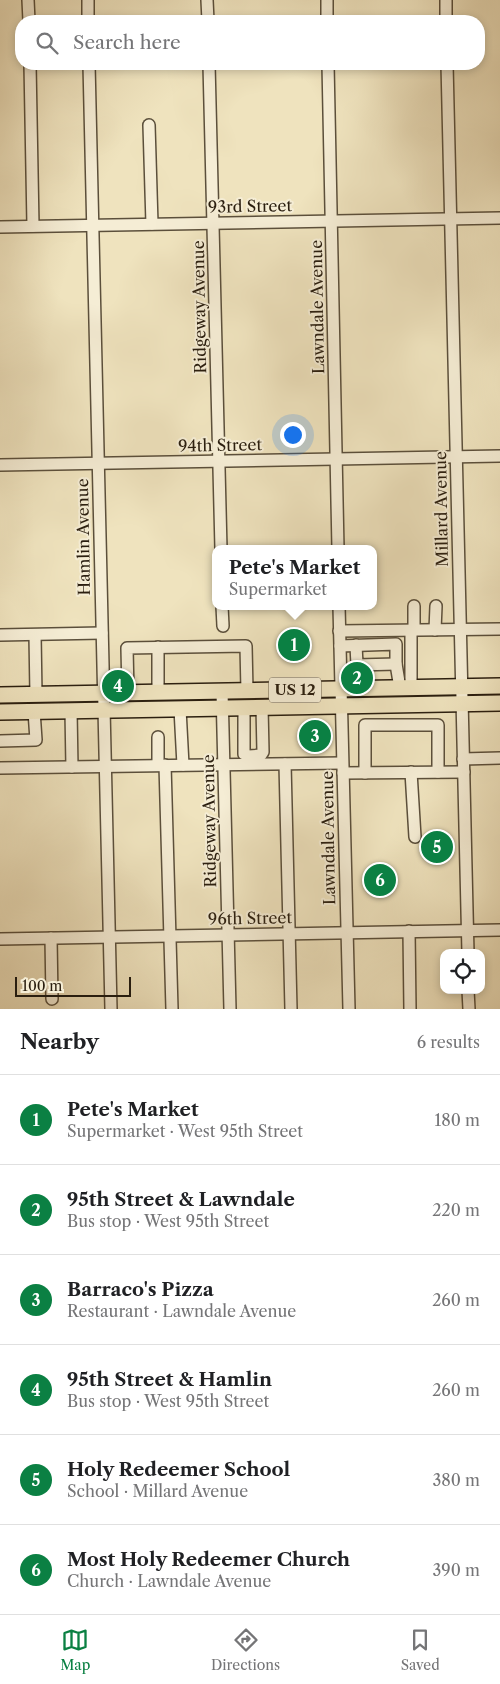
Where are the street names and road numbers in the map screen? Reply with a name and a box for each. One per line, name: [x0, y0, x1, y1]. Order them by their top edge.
street label: 93rd Street: [208, 195, 293, 217]
street label: Ridgeway Avenue: [188, 240, 210, 374]
street label: Lawndale Avenue: [306, 240, 328, 374]
street label: 94th Street: [178, 434, 262, 456]
street label: Millard Avenue: [430, 451, 452, 567]
street label: Hamlin Avenue: [72, 478, 94, 596]
road number: US 12: [269, 678, 321, 702]
street label: Ridgeway Avenue: [198, 754, 220, 888]
street label: Lawndale Avenue: [317, 771, 339, 905]
street label: 96th Street: [208, 907, 293, 929]

